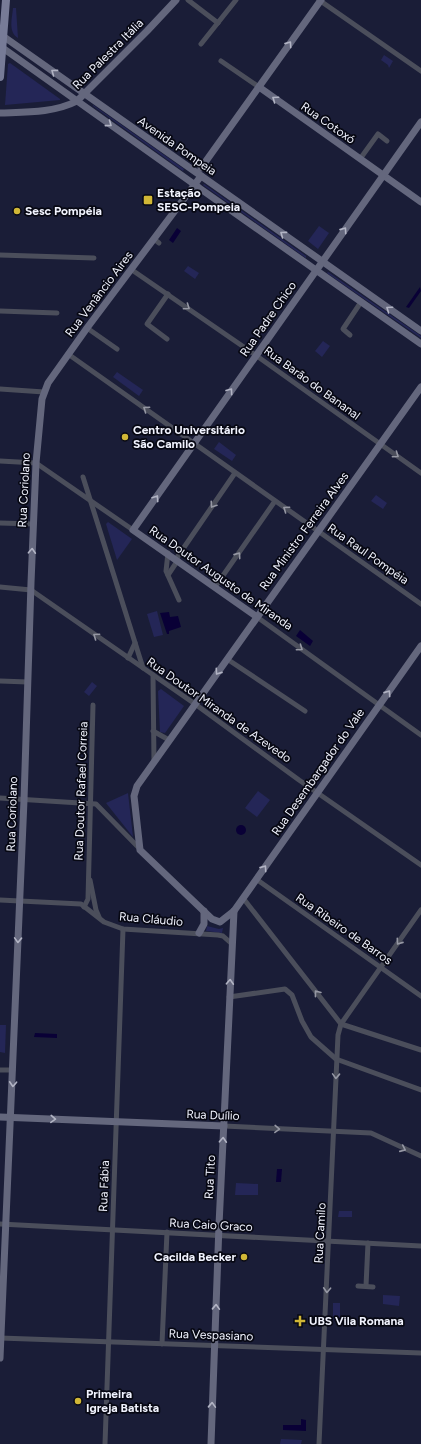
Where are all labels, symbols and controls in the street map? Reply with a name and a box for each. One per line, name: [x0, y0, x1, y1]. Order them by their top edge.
street label: Rua Palestra Itália: [70, 16, 146, 92]
one-way arrow: [284, 41, 292, 48]
one-way arrow: [51, 70, 58, 77]
one-way arrow: [272, 96, 279, 104]
street label: Rua Cotoxó: [298, 99, 358, 147]
street label: Avenida Pompeia: [135, 114, 219, 178]
one-way arrow: [104, 119, 111, 126]
place label: Estação SESC-Pompeia: [157, 186, 240, 214]
marker: Estação SESC-Pompeia: [142, 194, 154, 206]
place label: Sesc Pompéia: [25, 204, 102, 218]
marker: Sesc Pompéia: [12, 206, 22, 216]
one-way arrow: [339, 228, 346, 235]
one-way arrow: [280, 232, 287, 239]
street label: Rua Venâncio Aires: [62, 248, 136, 340]
street label: Rua Padre Chico: [237, 279, 299, 359]
one-way arrow: [183, 302, 190, 309]
one-way arrow: [386, 306, 393, 314]
street label: Rua Barão do Bananal: [261, 343, 363, 423]
one-way arrow: [225, 388, 233, 395]
one-way arrow: [143, 407, 150, 414]
place label: Centro Universitário São Camilo: [133, 423, 245, 451]
marker: Centro Universitário São Camilo: [120, 432, 130, 442]
one-way arrow: [392, 450, 399, 457]
street label: Rua Coriolano: [15, 452, 33, 528]
street label: Rua Ministro Ferreira Alves: [256, 469, 352, 593]
one-way arrow: [151, 495, 158, 502]
one-way arrow: [210, 501, 218, 508]
one-way arrow: [283, 506, 290, 514]
street label: Rua Raul Pompéia: [325, 521, 411, 587]
street label: Rua Doutor Augusto de Miranda: [147, 523, 295, 633]
one-way arrow: [28, 548, 37, 554]
one-way arrow: [233, 552, 241, 559]
one-way arrow: [94, 634, 101, 641]
one-way arrow: [295, 643, 302, 650]
street label: Rua Doutor Miranda de Azevedo: [144, 655, 294, 765]
one-way arrow: [216, 667, 223, 674]
one-way arrow: [383, 690, 391, 697]
street label: Rua Desembargador do Vale: [269, 705, 368, 838]
street label: Rua Doutor Rafael Correia: [72, 721, 90, 861]
street label: Rua Coriolano: [4, 776, 20, 852]
one-way arrow: [259, 865, 266, 872]
street label: Rua Ribeiro de Barros: [293, 890, 395, 968]
street label: Rua Cláudio: [118, 909, 184, 929]
one-way arrow: [14, 937, 22, 943]
one-way arrow: [396, 937, 403, 944]
one-way arrow: [226, 979, 234, 985]
one-way arrow: [315, 990, 322, 997]
one-way arrow: [332, 1073, 340, 1079]
one-way arrow: [8, 1081, 17, 1087]
street label: Rua Duílio: [186, 1107, 240, 1123]
one-way arrow: [50, 1115, 56, 1124]
one-way arrow: [274, 1124, 280, 1133]
one-way arrow: [219, 1137, 228, 1143]
one-way arrow: [399, 1144, 407, 1152]
street label: Rua Tito: [202, 1155, 218, 1199]
street label: Rua Fábia: [96, 1160, 112, 1212]
street label: Rua Camilo: [311, 1202, 329, 1264]
street label: Rua Caio Graco: [169, 1216, 253, 1234]
place label: Cacilda Becker: [154, 1250, 236, 1264]
marker: Cacilda Becker: [239, 1252, 249, 1262]
one-way arrow: [323, 1287, 331, 1293]
one-way arrow: [212, 1304, 220, 1310]
place label: UBS Vila Romana: [309, 1314, 404, 1328]
marker: UBS Vila Romana: [294, 1315, 306, 1327]
street label: Rua Vespasiano: [168, 1327, 254, 1343]
place label: Primeira Igreja Batista: [86, 1387, 159, 1415]
marker: Primeira Igreja Batista: [73, 1396, 83, 1406]
one-way arrow: [208, 1402, 217, 1408]

